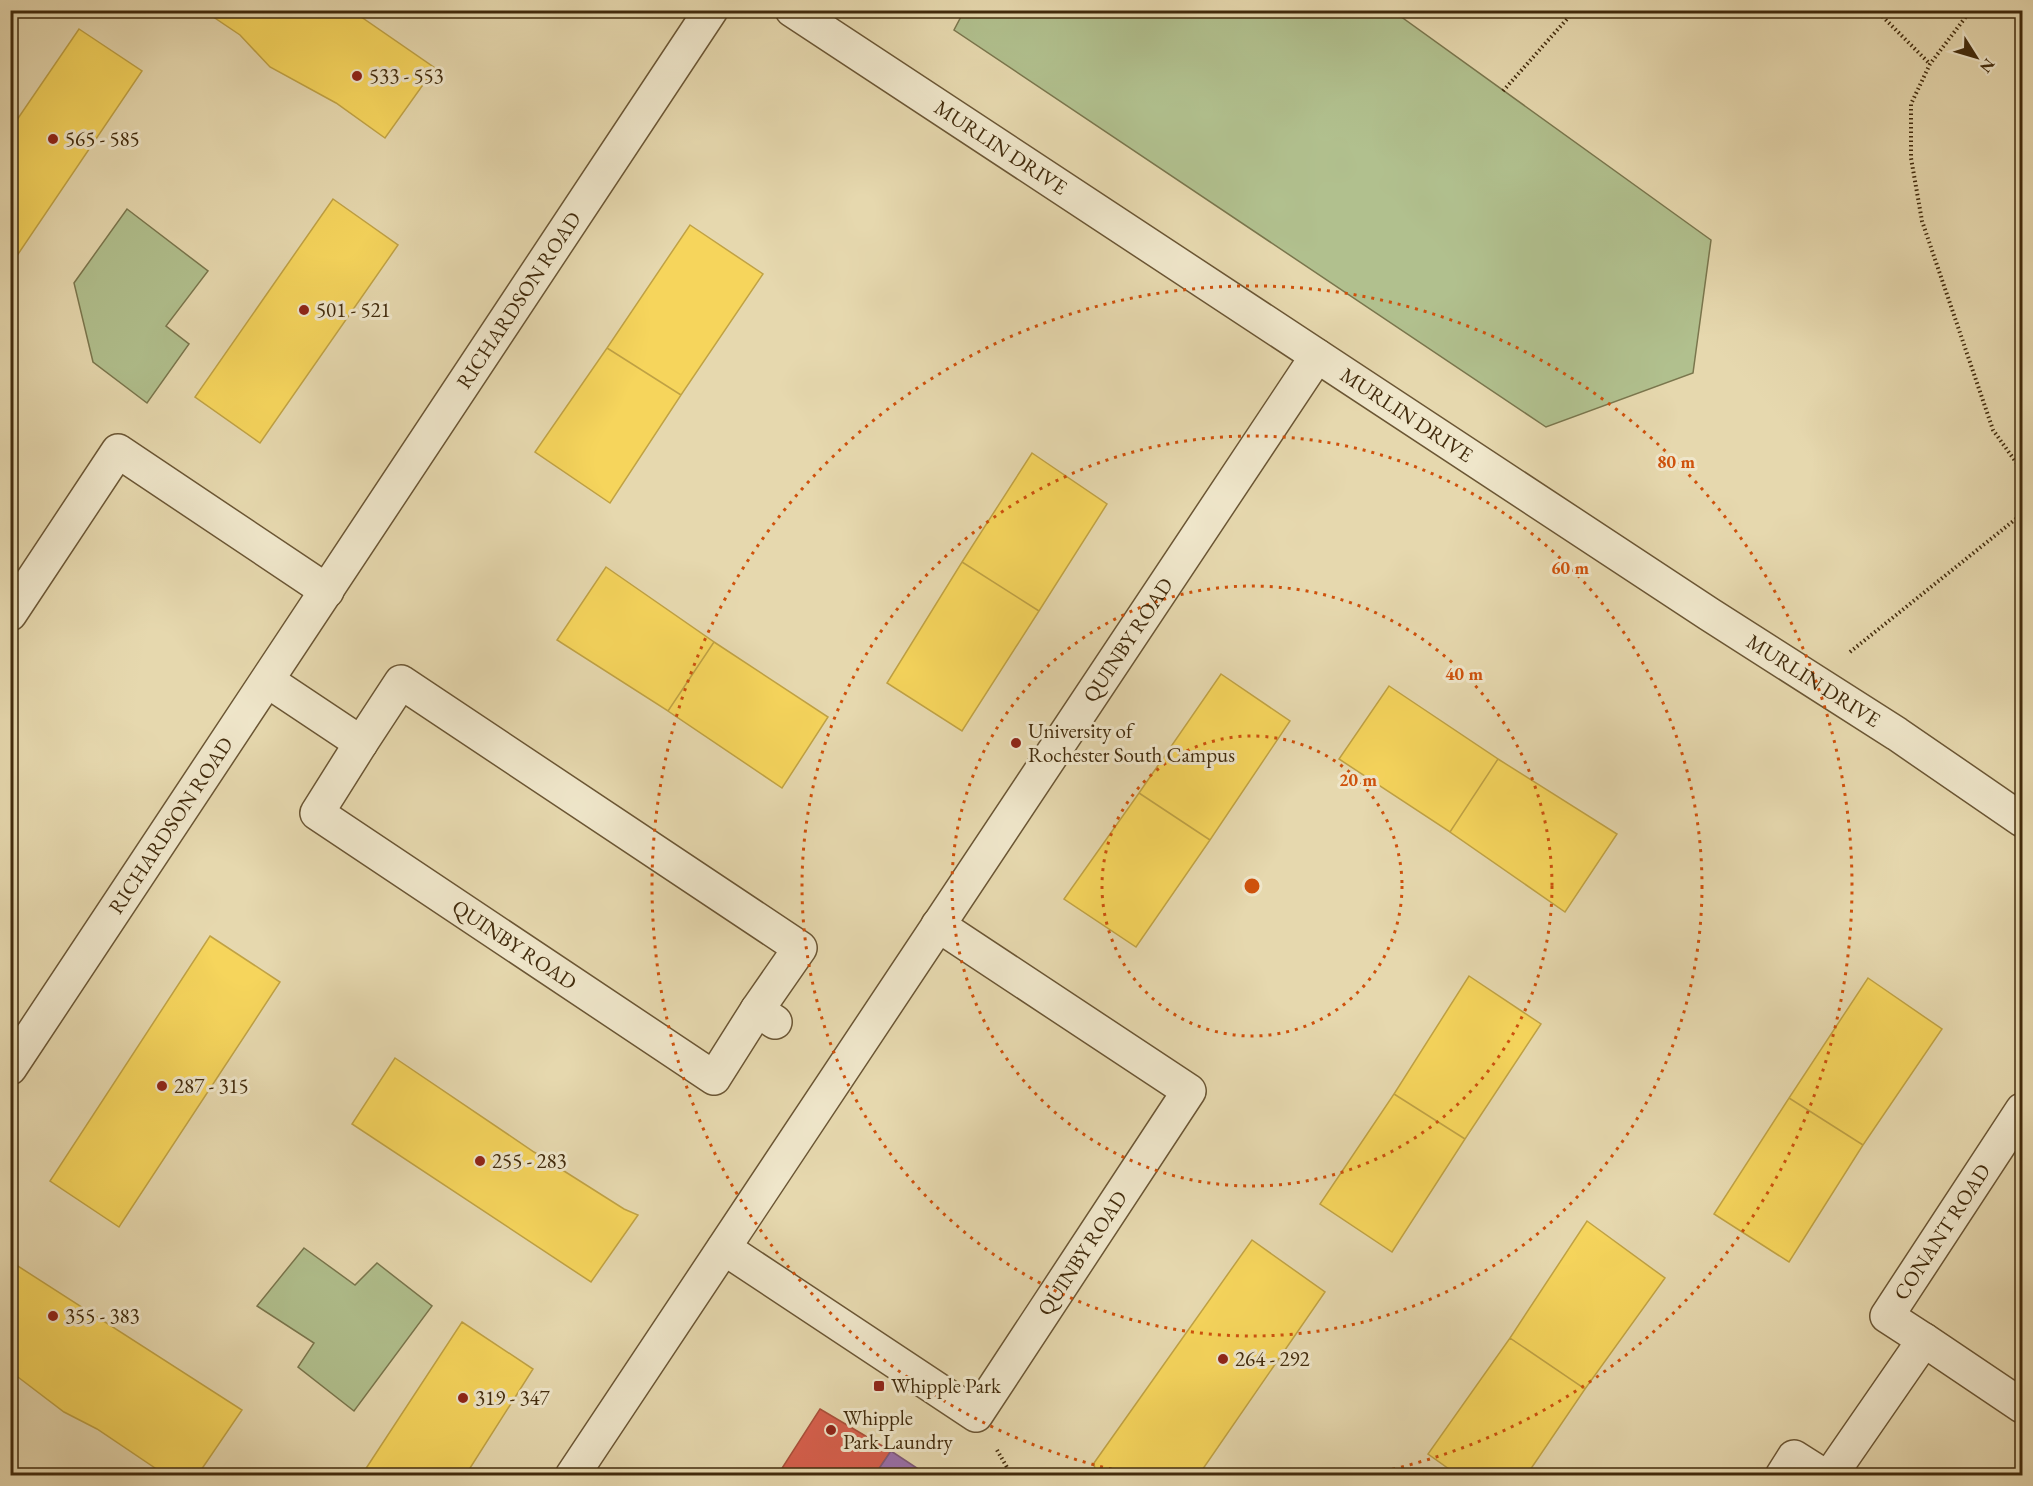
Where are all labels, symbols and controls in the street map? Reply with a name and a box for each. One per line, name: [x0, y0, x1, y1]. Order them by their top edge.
north arrow: [1946, 27, 2006, 87]
text: N: [1975, 54, 2000, 77]
place label: 533 - 553: [369, 62, 444, 89]
marker: 533 - 553: [350, 69, 364, 83]
street label: MURLIN DRIVE: [929, 94, 1073, 201]
place label: 565 - 585: [65, 125, 140, 152]
marker: 565 - 585: [46, 132, 60, 146]
street label: RICHARDSON ROAD: [450, 206, 587, 394]
place label: 501 - 521: [316, 296, 391, 323]
marker: 501 - 521: [297, 303, 311, 317]
street label: MURLIN DRIVE: [1335, 361, 1479, 468]
text: 80 m: [1657, 450, 1695, 473]
text: 60 m: [1551, 556, 1589, 579]
street label: QUINBY ROAD: [1076, 572, 1179, 708]
street label: MURLIN DRIVE: [1742, 628, 1886, 733]
text: 40 m: [1445, 662, 1483, 685]
place label: University of Rochester South Campus: [1028, 717, 1235, 768]
street label: RICHARDSON ROAD: [102, 731, 239, 919]
marker: University of Rochester South Campus: [1009, 736, 1023, 750]
text: 20 m: [1339, 768, 1377, 791]
centre of rings: [1242, 876, 1262, 896]
street label: QUINBY ROAD: [447, 893, 582, 996]
place label: 287 - 315: [174, 1072, 249, 1099]
marker: 287 - 315: [155, 1079, 169, 1093]
place label: 255 - 283: [492, 1147, 567, 1174]
marker: 255 - 283: [473, 1154, 487, 1168]
street label: CONANT ROAD: [1887, 1158, 1996, 1305]
street label: QUINBY ROAD: [1031, 1185, 1133, 1321]
place label: 355 - 383: [65, 1302, 140, 1329]
marker: 355 - 383: [46, 1309, 60, 1323]
place label: 264 - 292: [1235, 1345, 1310, 1372]
marker: 264 - 292: [1216, 1352, 1230, 1366]
place label: Whipple Park: [891, 1372, 1002, 1399]
marker: Whipple Park: [872, 1379, 886, 1393]
place label: 319 - 347: [475, 1384, 551, 1411]
marker: 319 - 347: [456, 1391, 470, 1405]
place label: Whipple Park Laundry: [843, 1404, 953, 1455]
marker: Whipple Park Laundry: [824, 1423, 838, 1437]

